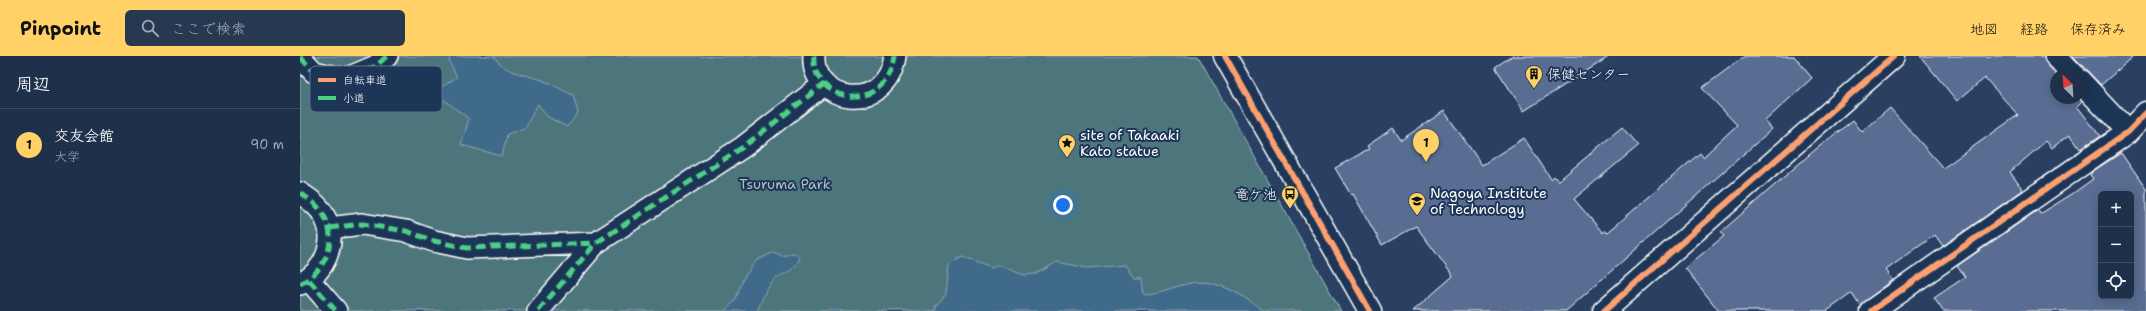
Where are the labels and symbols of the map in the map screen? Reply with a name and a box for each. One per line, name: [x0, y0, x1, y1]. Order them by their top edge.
building icon: 保健センター: [1524, 64, 1544, 89]
place label: 保健センター: [1547, 65, 1630, 83]
legend: [310, 66, 442, 112]
north arrow: [2050, 68, 2086, 104]
text: 自転車道: [343, 73, 387, 88]
text: 小道: [343, 91, 365, 106]
place label: site of Takaaki Kato statue: [1080, 126, 1179, 160]
pin: 1: [1413, 129, 1439, 162]
place icon: site of Takaaki Kato statue: [1057, 133, 1077, 158]
park label: Tsuruma Park: [739, 175, 831, 193]
bus stop icon: 竜ケ池: [1280, 184, 1300, 209]
place label: Nagoya Institute of Technology: [1430, 184, 1547, 218]
place label: 竜ケ池: [1235, 185, 1277, 203]
school or university icon: Nagoya Institute of Technology: [1407, 191, 1427, 216]
your location: [1053, 195, 1073, 215]

